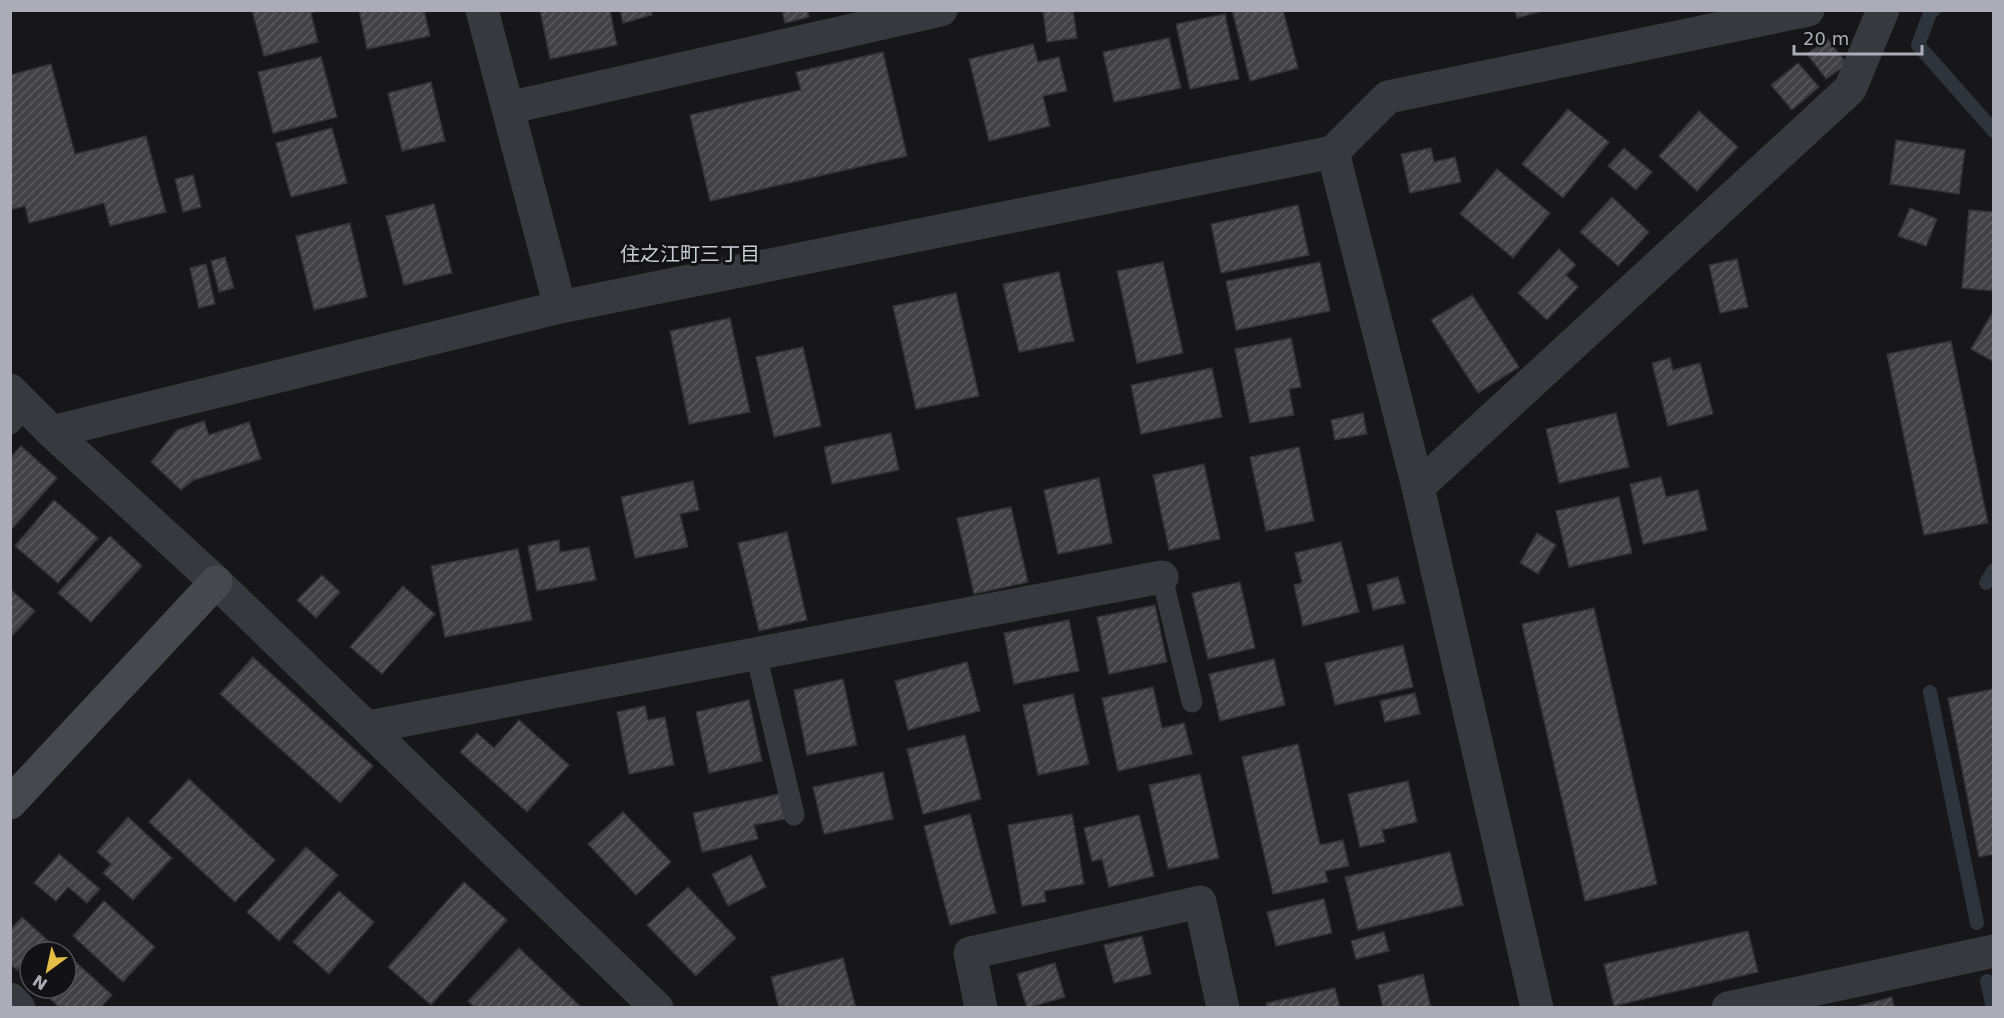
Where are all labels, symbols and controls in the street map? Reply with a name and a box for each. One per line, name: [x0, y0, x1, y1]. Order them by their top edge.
scale bar: [1794, 18, 1922, 56]
text: 20 m: [1803, 28, 1849, 49]
district label: 住之江町三丁目: [620, 242, 760, 266]
north arrow: [18, 940, 78, 1000]
text: N: [29, 971, 51, 994]

